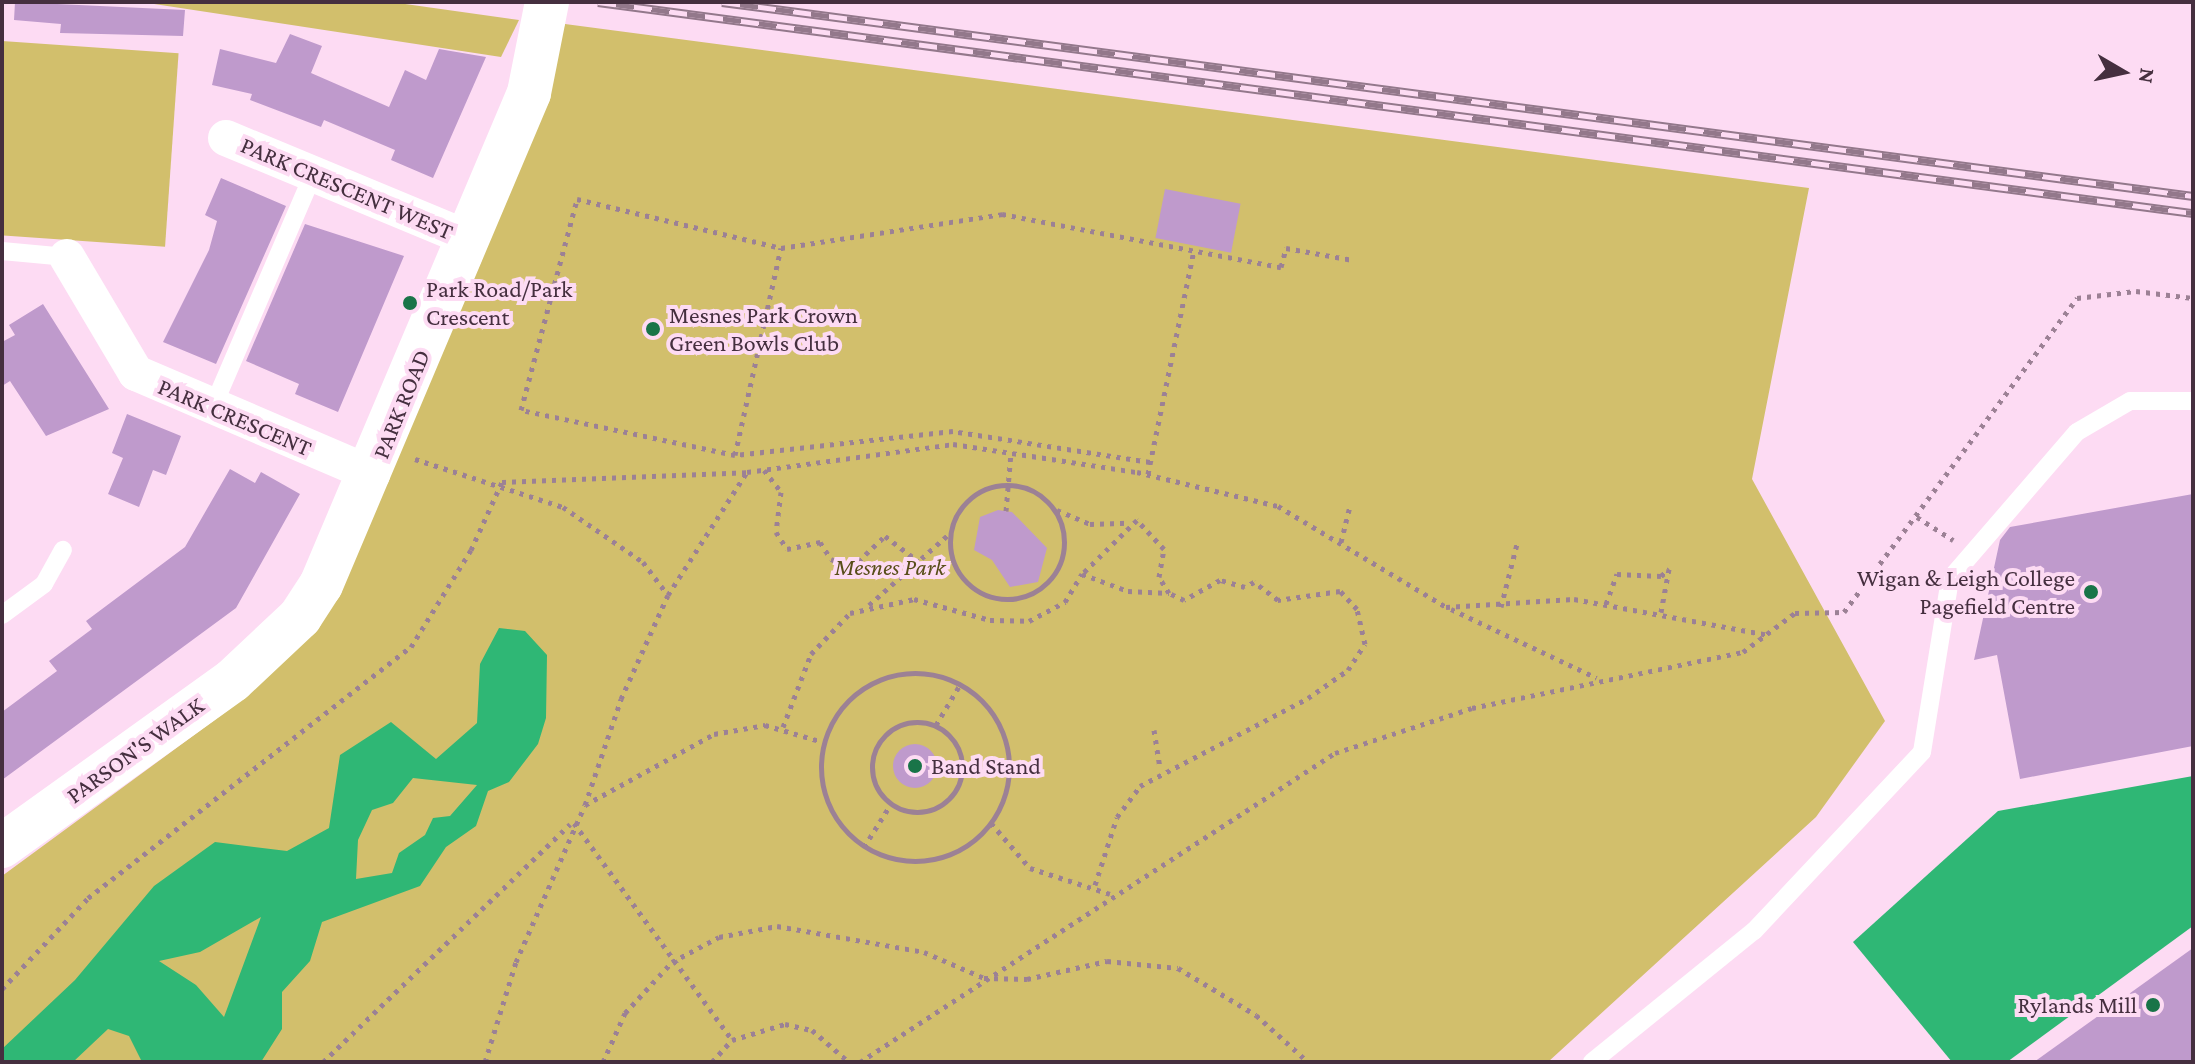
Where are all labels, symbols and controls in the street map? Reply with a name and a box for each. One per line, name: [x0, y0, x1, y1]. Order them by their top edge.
north arrow: [2083, 32, 2163, 112]
text: N: [2134, 66, 2161, 85]
street label: PARK CRESCENT WEST: [236, 130, 458, 246]
place label: Park Road/Park Crescent: [426, 275, 573, 331]
marker: Park Road/Park Crescent: [401, 294, 419, 312]
place label: Mesnes Park Crown Green Bowls Club: [669, 301, 858, 357]
marker: Mesnes Park Crown Green Bowls Club: [644, 320, 662, 338]
street label: PARK ROAD: [366, 345, 436, 463]
street label: PARK CRESCENT: [154, 372, 316, 462]
park label: Mesnes Park: [834, 553, 946, 581]
place label: Wigan & Leigh College Pagefield Centre: [1857, 564, 2075, 620]
marker: Wigan & Leigh College Pagefield Centre: [2082, 583, 2100, 601]
street label: PARSON'S WALK: [61, 691, 209, 809]
place label: Band Stand: [931, 752, 1041, 780]
marker: Band Stand: [906, 757, 924, 775]
place label: Rylands Mill: [2017, 991, 2137, 1019]
marker: Rylands Mill: [2144, 996, 2162, 1014]

